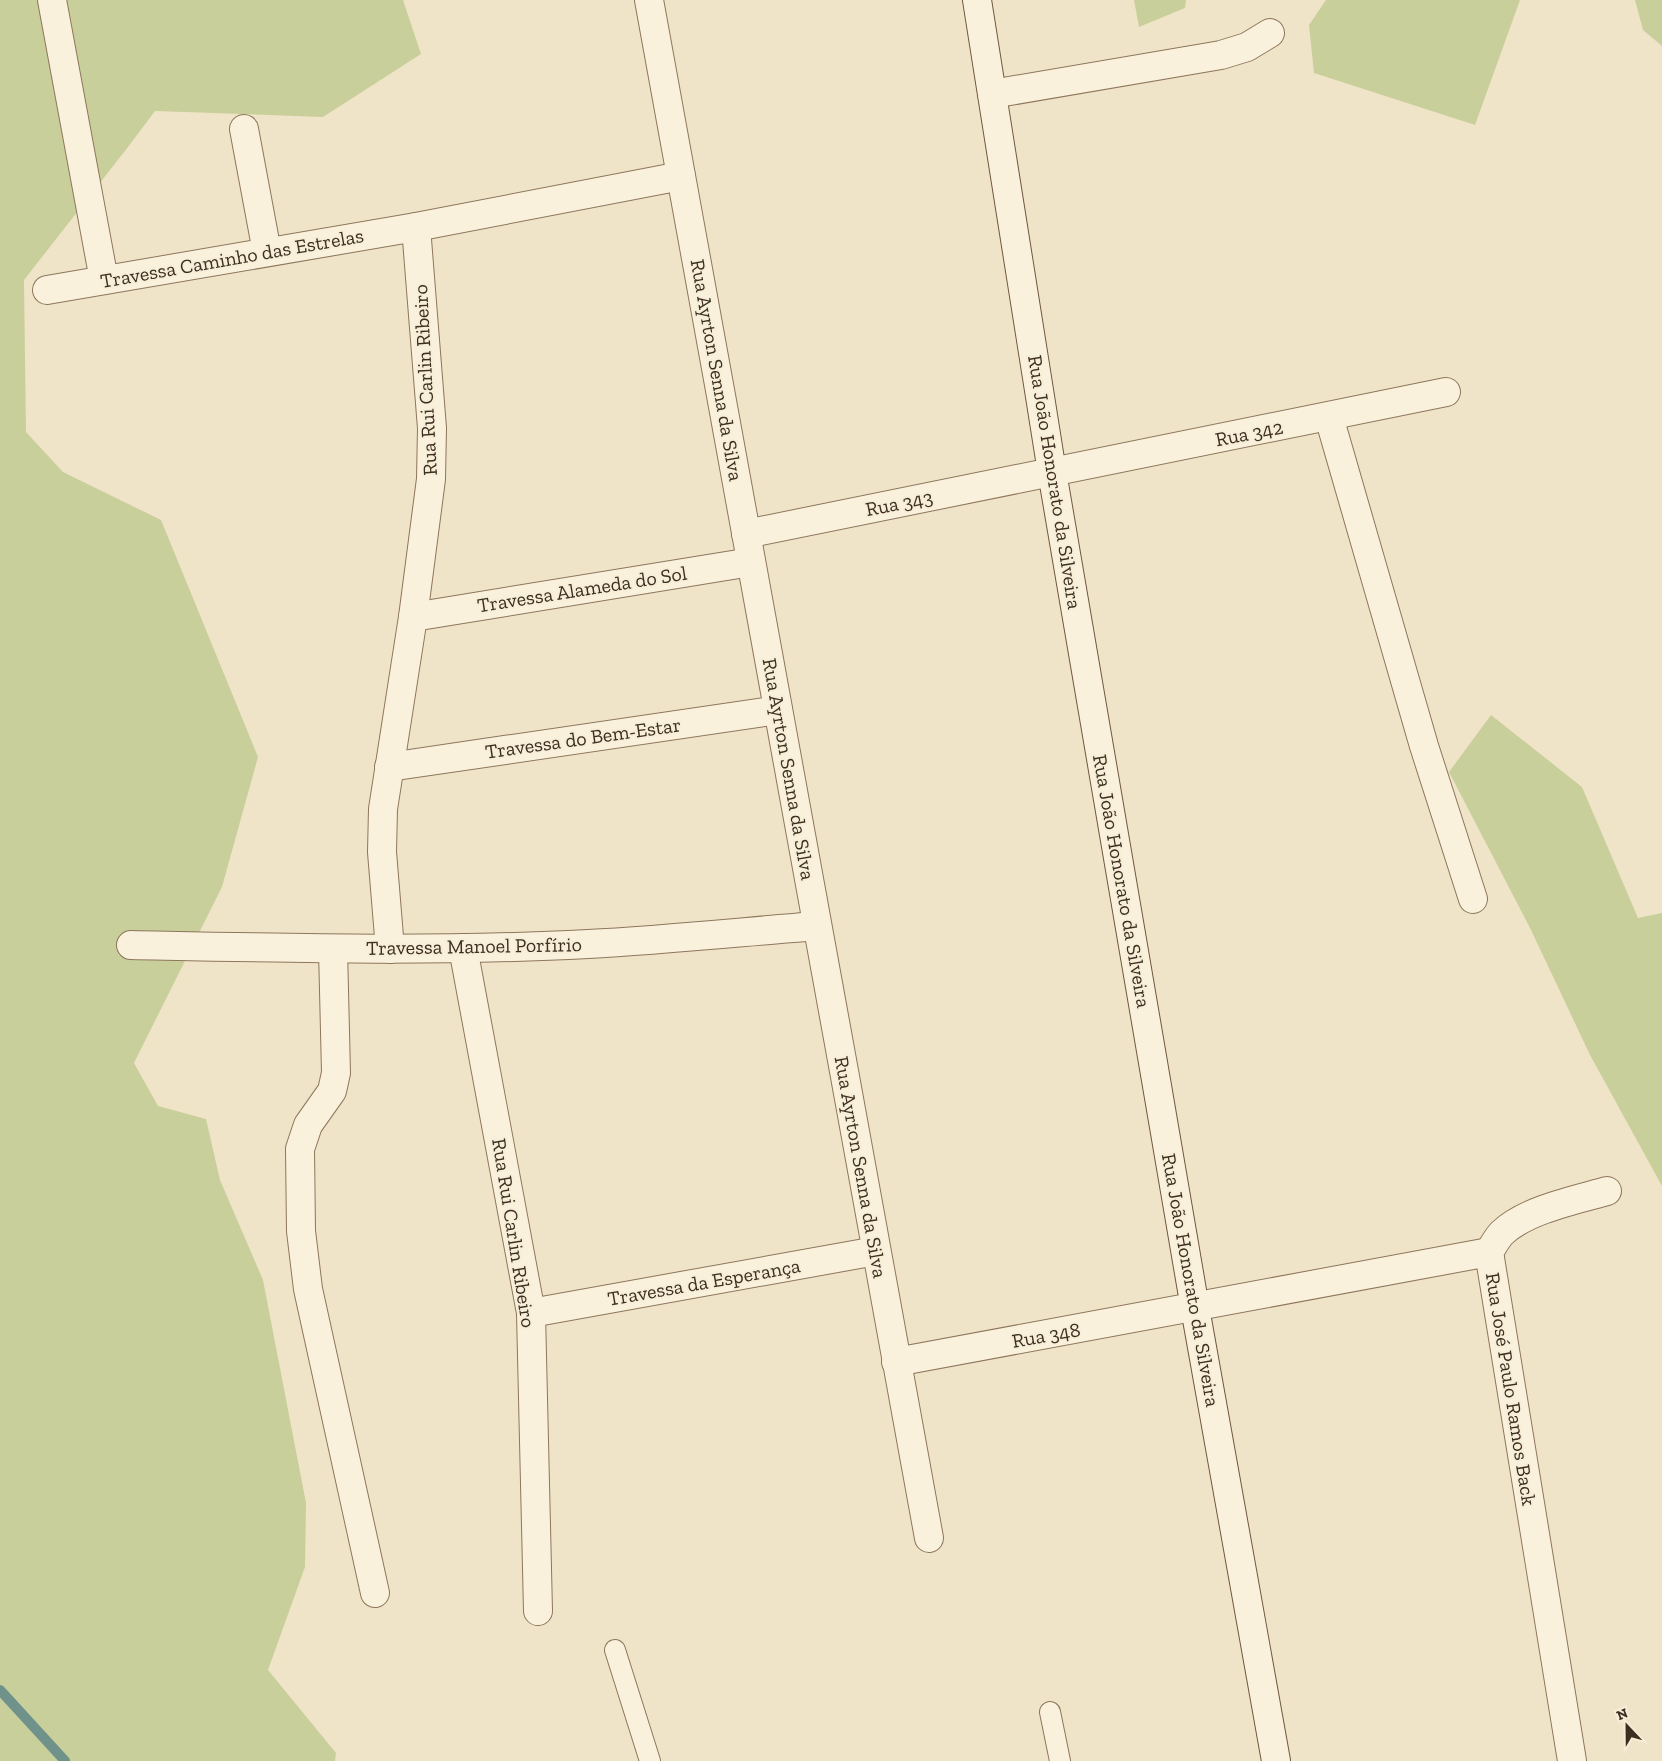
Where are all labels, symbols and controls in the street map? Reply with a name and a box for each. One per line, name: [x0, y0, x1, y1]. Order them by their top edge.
street label: Travessa Caminho das Estrelas: [98, 223, 366, 293]
street label: Rua Ayrton Senna da Silva: [686, 257, 748, 483]
street label: Rua Rui Carlin Ribeiro: [408, 284, 442, 476]
street label: Rua João Honorato da Silveira: [1023, 353, 1087, 611]
street label: Rua 342: [1213, 415, 1285, 451]
street label: Rua 343: [863, 485, 935, 521]
street label: Travessa Alameda do Sol: [475, 561, 689, 617]
street label: Rua Ayrton Senna da Silva: [758, 656, 820, 882]
street label: Travessa do Bem-Estar: [484, 712, 682, 764]
street label: Rua João Honorato da Silveira: [1088, 752, 1156, 1010]
street label: Travessa Manoel Porfírio: [366, 932, 582, 960]
street label: Rua Ayrton Senna da Silva: [830, 1054, 892, 1280]
street label: Rua Rui Carlin Ribeiro: [487, 1137, 541, 1329]
street label: Rua João Honorato da Silveira: [1157, 1151, 1225, 1409]
street label: Travessa da Esperança: [606, 1253, 803, 1311]
street label: Rua José Paulo Ramos Back: [1481, 1271, 1541, 1508]
street label: Rua 348: [1010, 1317, 1082, 1353]
north arrow: [1602, 1701, 1652, 1751]
text: N: [1614, 1704, 1631, 1724]

